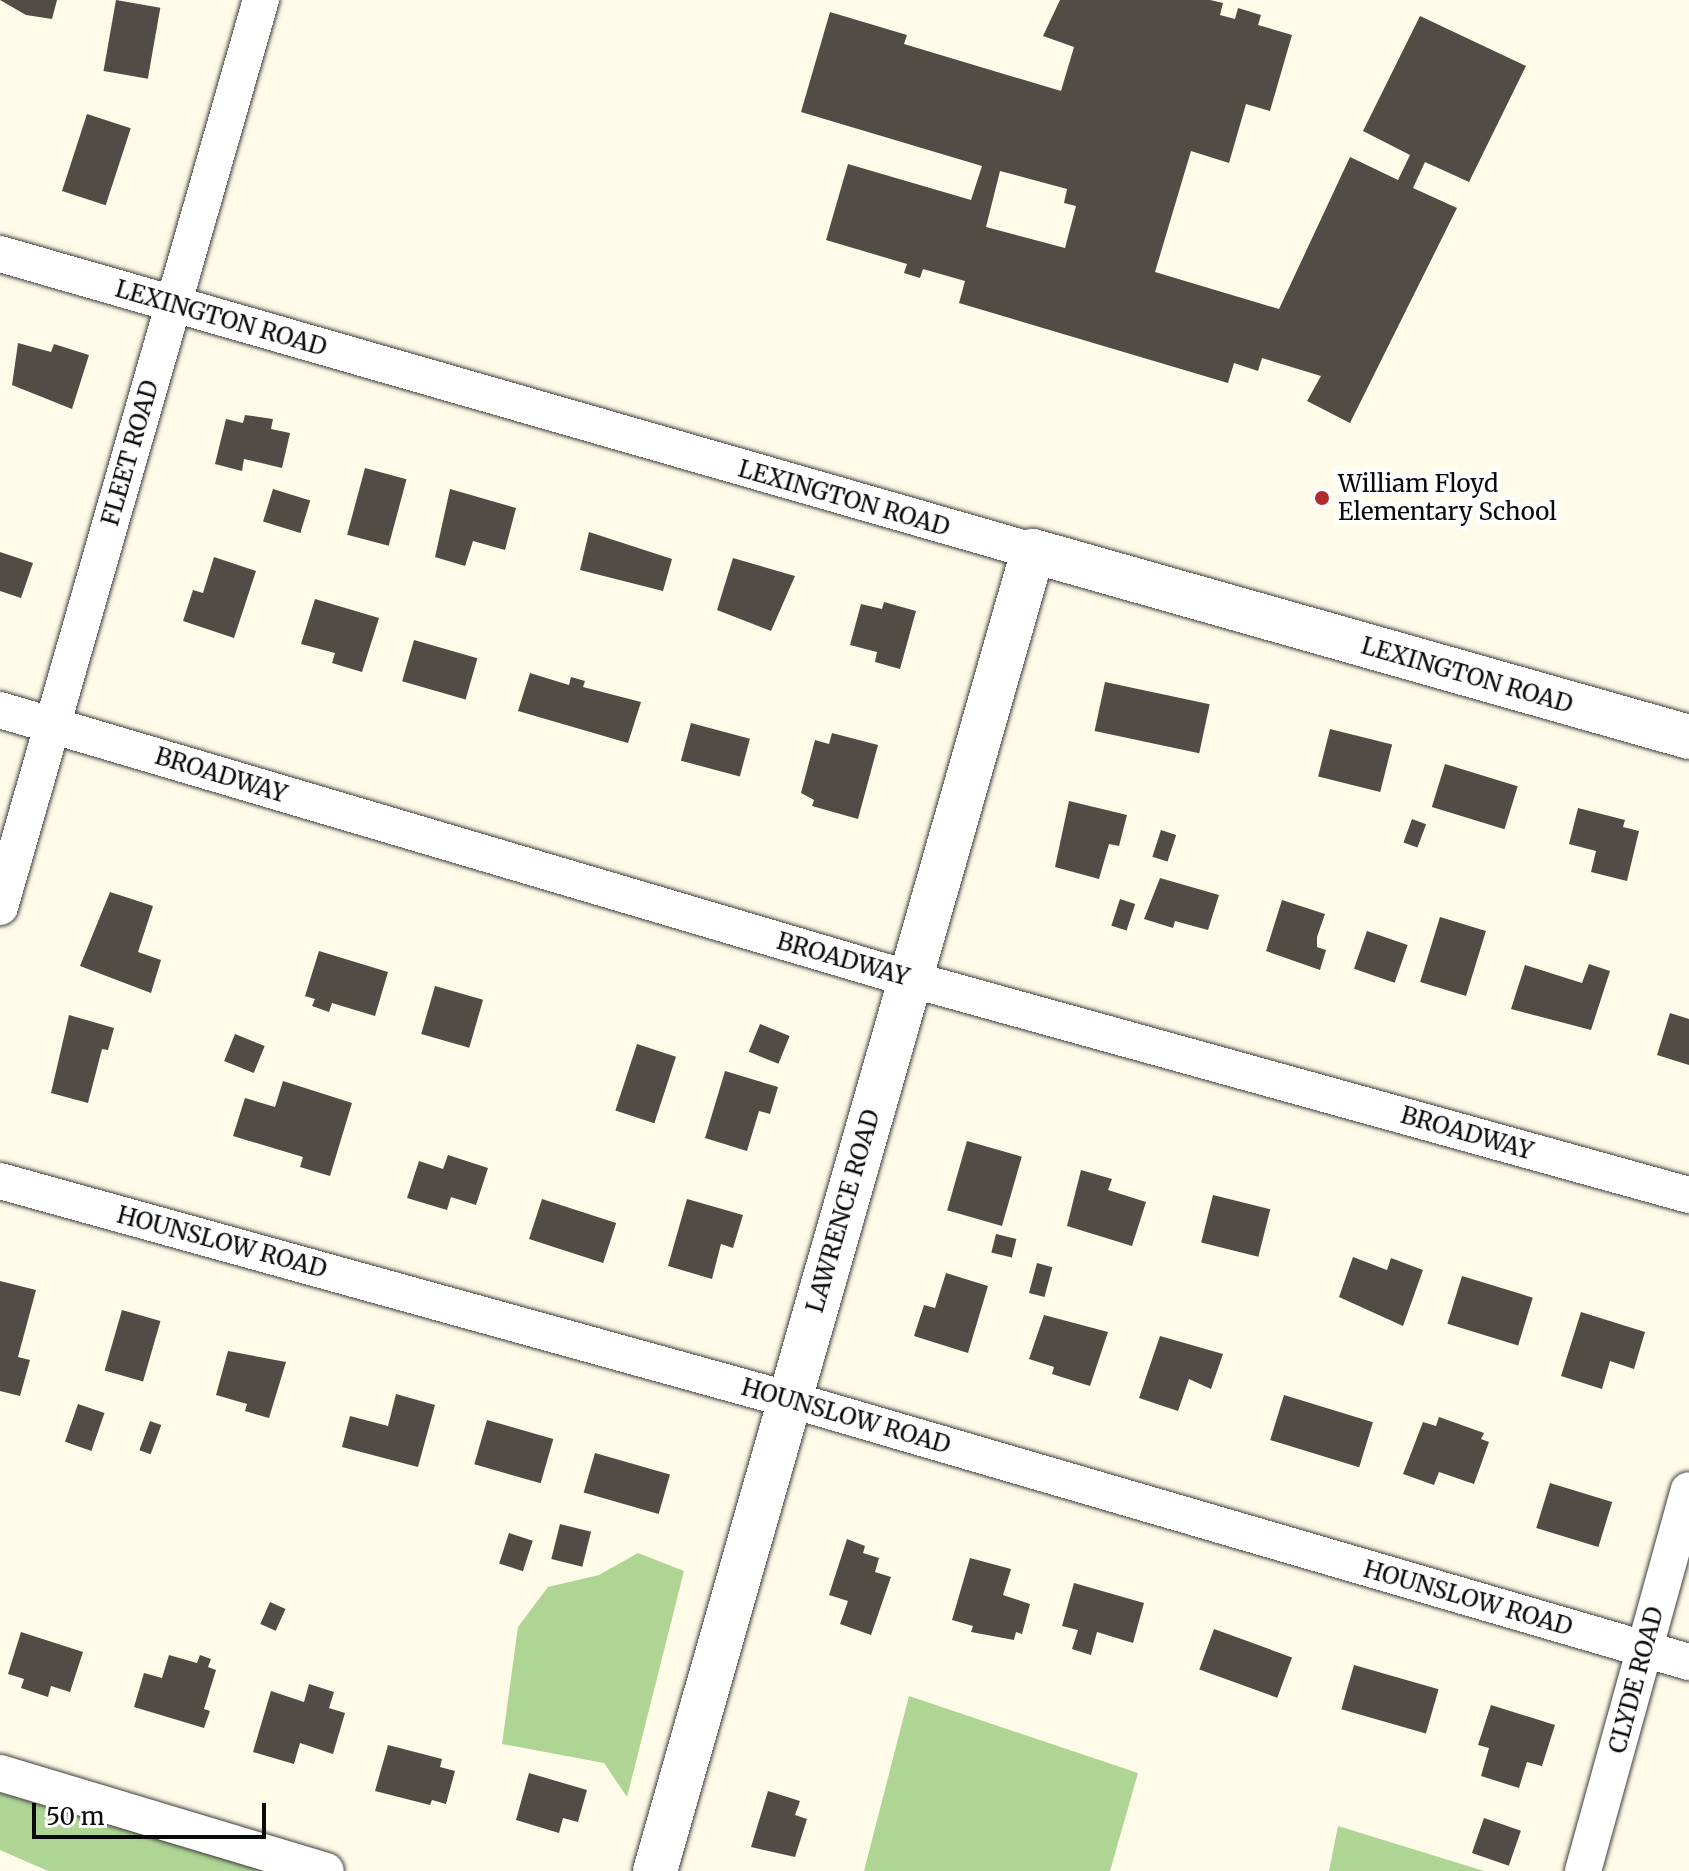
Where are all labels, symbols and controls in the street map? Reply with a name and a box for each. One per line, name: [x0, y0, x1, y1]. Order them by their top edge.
street label: LEXINGTON ROAD: [112, 274, 330, 362]
street label: FLEET ROAD: [95, 377, 165, 529]
street label: LEXINGTON ROAD: [735, 454, 953, 542]
place label: William Floyd Elementary School: [1338, 470, 1557, 526]
marker: William Floyd Elementary School: [1313, 489, 1331, 507]
street label: LEXINGTON ROAD: [1358, 631, 1576, 719]
street label: BROADWAY: [152, 741, 290, 809]
street label: BROADWAY: [773, 926, 913, 992]
street label: BROADWAY: [1397, 1100, 1537, 1166]
street label: LAWRENCE ROAD: [800, 1106, 886, 1316]
street label: HOUNSLOW ROAD: [114, 1200, 330, 1284]
street label: HOUNSLOW ROAD: [738, 1372, 954, 1460]
street label: HOUNSLOW ROAD: [1360, 1554, 1576, 1642]
street label: CLYDE ROAD: [1603, 1604, 1669, 1756]
scale bar: [36, 1787, 270, 1837]
text: 50 m: [46, 1801, 105, 1832]

